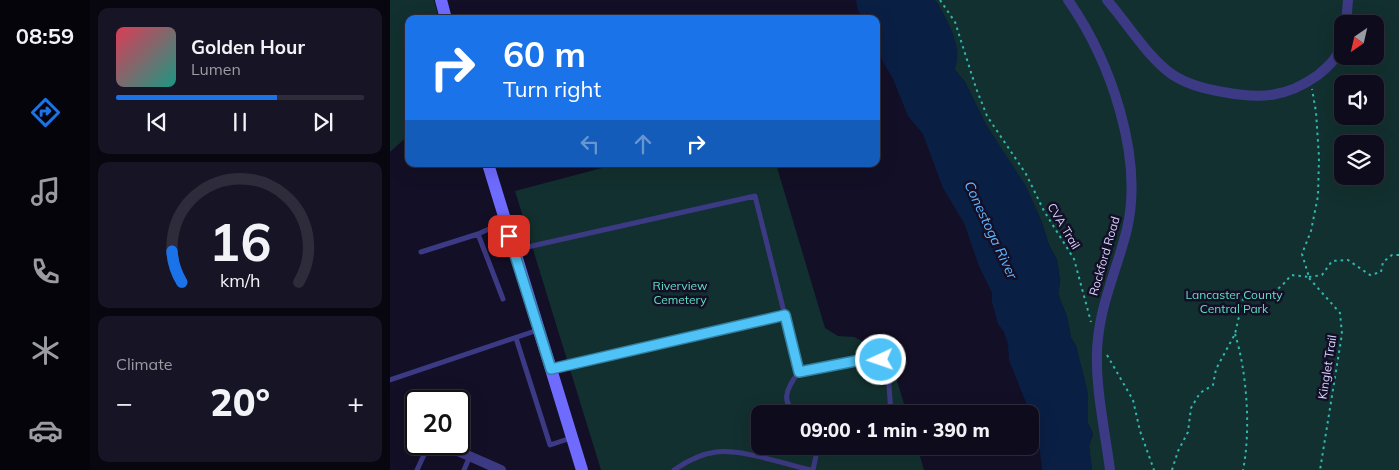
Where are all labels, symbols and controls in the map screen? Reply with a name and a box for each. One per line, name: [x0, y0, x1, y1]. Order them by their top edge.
north arrow: [1334, 15, 1384, 65]
map controls: [1334, 15, 1384, 185]
text: 08:59: [16, 22, 74, 50]
text: 60 m: [503, 32, 586, 76]
text: Golden Hour: [191, 35, 305, 59]
icon: right: [420, 35, 485, 100]
text: Lumen: [191, 59, 241, 79]
text: Turn right: [503, 75, 601, 103]
button: sound: [1334, 75, 1384, 125]
icon: directions: [28, 95, 63, 130]
icon: previous: [143, 108, 171, 136]
icon: pause: [226, 108, 254, 136]
icon: next: [309, 108, 337, 136]
icon: left: [576, 130, 604, 158]
icon: ahead: [629, 130, 657, 158]
icon: right: [682, 130, 710, 158]
button: layers: [1334, 135, 1384, 185]
icon: music: [28, 174, 63, 209]
water label: Conestoga River: [960, 178, 1022, 283]
street label: CVA Trail: [1044, 200, 1084, 252]
text: 16: [209, 209, 271, 274]
pin: [488, 215, 530, 257]
street label: Rockford Road: [1086, 215, 1122, 297]
icon: arrive: [495, 222, 523, 250]
icon: phone: [28, 254, 63, 289]
text: km/h: [220, 269, 260, 291]
park label: Riverview Cemetery: [653, 278, 708, 307]
park label: Lancaster County Central Park: [1185, 287, 1283, 316]
icon: climate: [28, 333, 63, 368]
position arrow: [854, 333, 906, 385]
street label: Kinglet Trail: [1315, 334, 1339, 400]
text: Climate: [116, 354, 172, 374]
text: 20°: [210, 378, 270, 426]
text: −: [116, 385, 133, 420]
text: +: [347, 385, 364, 420]
speed limit sign: 20: [405, 390, 470, 455]
icon: car: [28, 413, 63, 448]
text: 09:00 · 1 min · 390 m: [800, 418, 990, 442]

